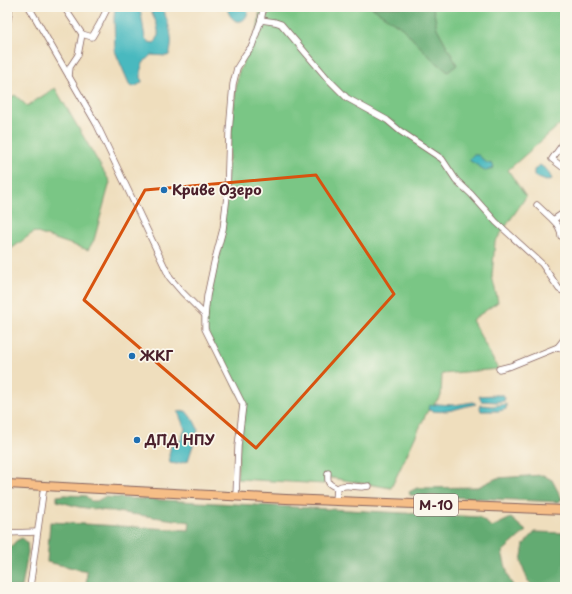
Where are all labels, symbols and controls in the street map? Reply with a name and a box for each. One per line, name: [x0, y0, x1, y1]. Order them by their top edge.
place label: Криве Озеро: [172, 179, 262, 200]
marker: Криве Озеро: [159, 185, 169, 195]
place label: ЖКГ: [139, 345, 173, 366]
marker: ЖКГ: [127, 351, 137, 361]
place label: ДПД НПУ: [144, 429, 215, 450]
marker: ДПД НПУ: [132, 435, 142, 445]
road number: М-10: [414, 494, 458, 516]

